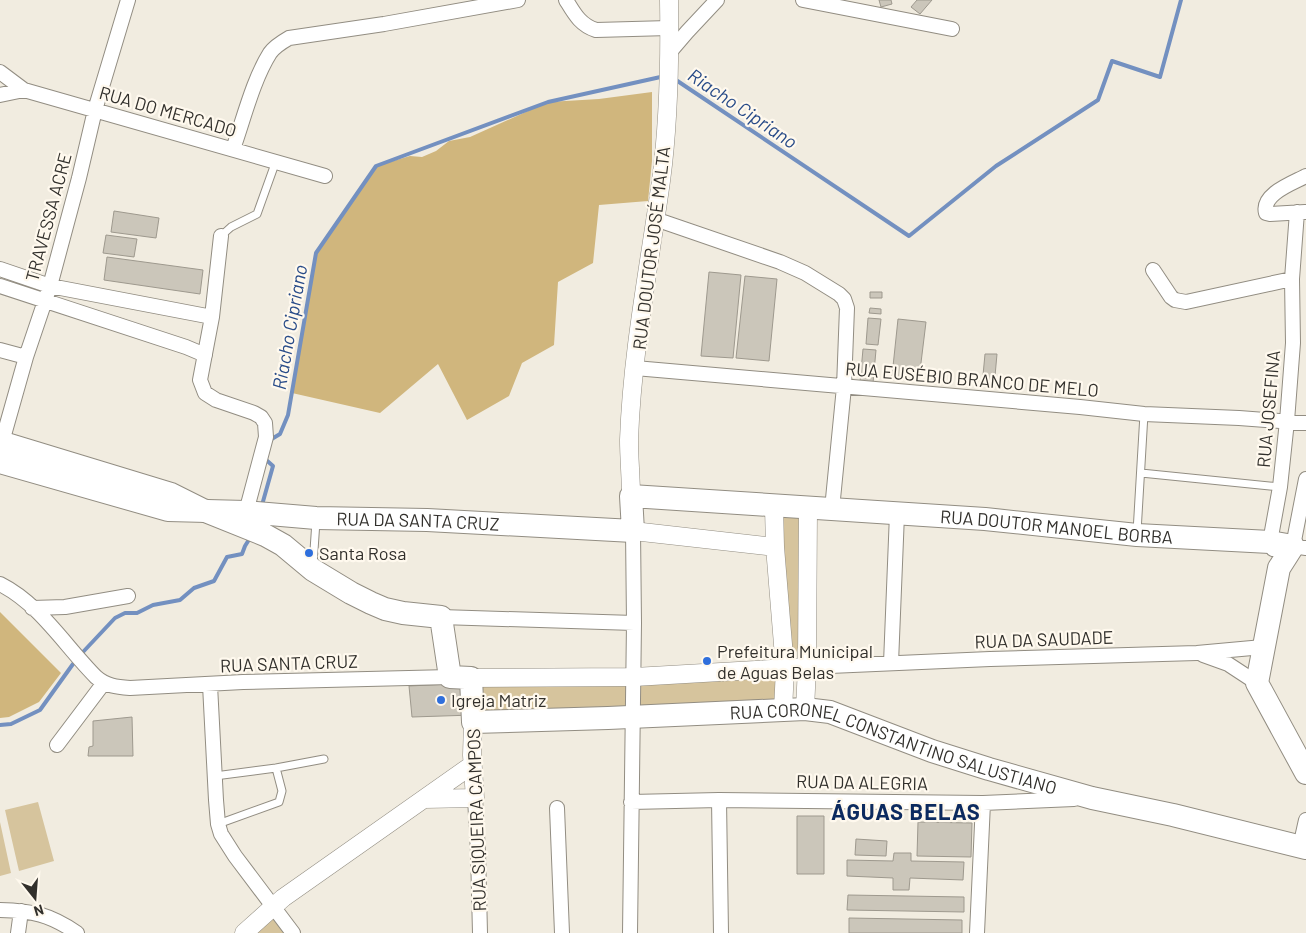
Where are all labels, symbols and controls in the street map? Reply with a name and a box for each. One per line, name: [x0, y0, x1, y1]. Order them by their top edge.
water label: Riacho Cipriano: [684, 63, 802, 153]
street label: RUA DO MERCADO: [97, 81, 239, 141]
street label: RUA DOUTOR JOSÉ MALTA: [628, 145, 674, 351]
street label: TRAVESSA ACRE: [20, 150, 76, 284]
water label: Riacho Cipriano: [267, 263, 311, 391]
street label: RUA JOSEFINA: [1252, 349, 1284, 469]
street label: RUA EUSÉBIO BRANCO DE MELO: [844, 357, 1100, 401]
street label: RUA DOUTOR MANOEL BORBA: [939, 505, 1173, 548]
street label: RUA DA SANTA CRUZ: [336, 507, 500, 535]
place label: Santa Rosa: [319, 542, 406, 564]
marker: Santa Rosa: [303, 547, 315, 559]
street label: RUA DA SAUDADE: [974, 626, 1114, 652]
place label: Prefeitura Municipal de Aguas Belas: [717, 640, 873, 683]
street label: RUA SANTA CRUZ: [220, 650, 358, 676]
marker: Prefeitura Municipal de Aguas Belas: [701, 655, 713, 667]
place label: Igreja Matriz: [451, 689, 546, 711]
marker: Igreja Matriz: [435, 694, 447, 706]
street label: RUA CORONEL CONSTANTINO SALUSTIANO: [729, 697, 1059, 799]
street label: RUA SIQUEIRA CAMPOS: [462, 728, 490, 912]
street label: RUA DA ALEGRIA: [796, 770, 928, 794]
district label: ÁGUAS BELAS: [831, 798, 981, 824]
north arrow: [10, 873, 60, 923]
text: N: [32, 901, 46, 920]

